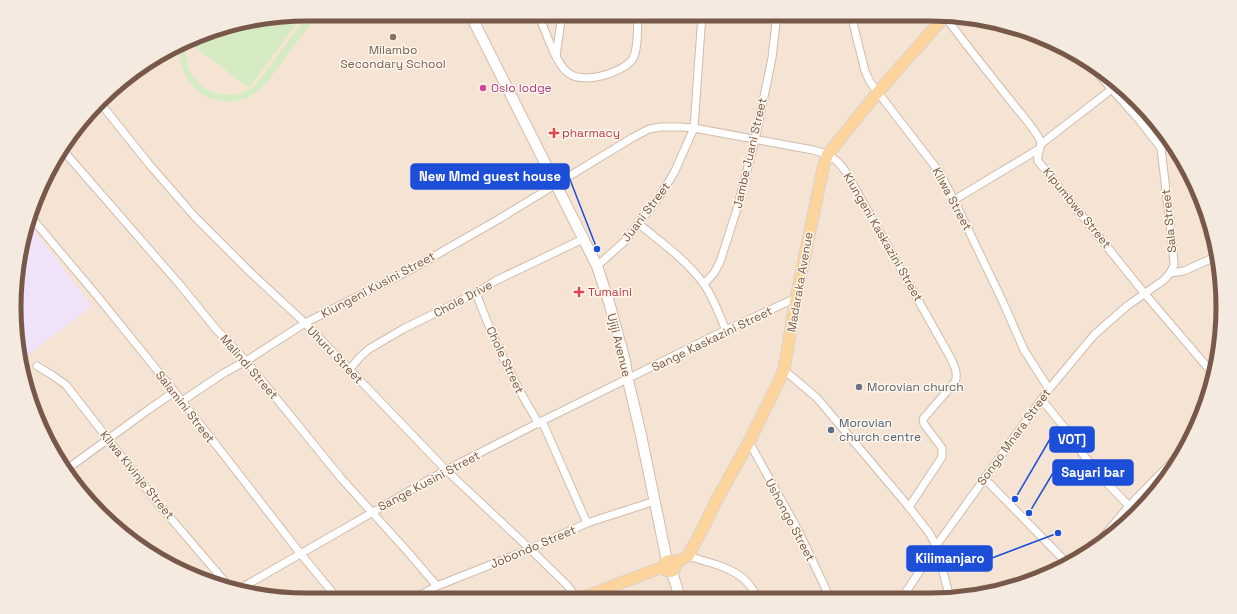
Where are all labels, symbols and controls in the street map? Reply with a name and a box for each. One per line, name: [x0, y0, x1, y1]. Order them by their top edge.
marker: Milambo Secondary School: [388, 32, 398, 42]
place label: Milambo Secondary School: [340, 42, 446, 72]
place label: Oslo lodge: [491, 80, 552, 96]
marker: Oslo lodge: [478, 83, 488, 93]
street label: Jambe Juani Street: [729, 96, 771, 210]
place label: pharmacy: [562, 125, 620, 141]
marker: pharmacy: [549, 128, 559, 138]
callout: New Mmd guest house: [411, 164, 569, 189]
street label: Kipumbwe Street: [1039, 164, 1115, 252]
street label: Kilwa Street: [929, 165, 975, 233]
text: New Mmd guest house: [419, 168, 561, 185]
street label: Kiungeni Kaskazini Street: [840, 170, 926, 304]
street label: Juani Street: [618, 179, 674, 245]
street label: Sala Street: [1158, 188, 1180, 254]
street label: Madaraka Avenue: [783, 231, 817, 333]
street label: Kiungeni Kusini Street: [318, 248, 438, 322]
street label: Chole Drive: [431, 277, 495, 321]
place label: Tumaini: [588, 284, 632, 300]
marker: Tumaini: [573, 286, 585, 298]
street label: Sange Kaskazini Street: [649, 303, 775, 375]
street label: Ujiji Avenue: [603, 311, 635, 379]
street label: Uhuru Street: [303, 323, 367, 387]
street label: Chole Street: [482, 324, 528, 396]
street label: Malindi Street: [216, 331, 282, 403]
street label: Salamini Street: [152, 368, 218, 446]
place label: Morovian church: [867, 379, 964, 395]
marker: Morovian church: [854, 382, 864, 392]
street label: Songo Mnara Street: [973, 385, 1055, 489]
place label: Morovian church centre: [839, 415, 921, 445]
marker: Morovian church centre: [826, 425, 836, 435]
street label: Kilwa Kivinje Street: [96, 427, 178, 523]
callout: VOT]: [1050, 427, 1094, 452]
text: VOT]: [1058, 431, 1086, 448]
street label: Sange Kusini Street: [375, 447, 483, 515]
callout: Sayari bar: [1053, 460, 1133, 485]
text: Sayari bar: [1061, 464, 1125, 481]
street label: Ushongo Street: [761, 476, 819, 564]
street label: Jobondo Street: [488, 522, 578, 572]
callout: Kilimanjaro: [907, 546, 992, 571]
text: Kilimanjaro: [915, 550, 985, 567]

